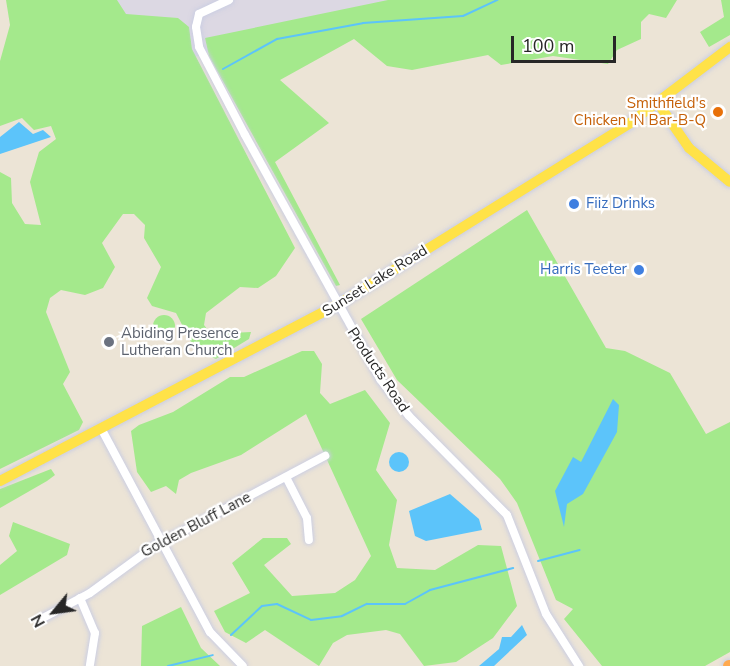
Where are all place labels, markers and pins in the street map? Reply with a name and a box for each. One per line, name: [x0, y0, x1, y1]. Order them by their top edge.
place label: Smithfield's Chicken 'N Bar-B-Q: [574, 94, 706, 129]
marker: Smithfield's Chicken 'N Bar-B-Q: [711, 105, 725, 119]
place label: Fiiz Drinks: [586, 195, 655, 213]
marker: Fiiz Drinks: [567, 197, 581, 211]
place label: Harris Teeter: [540, 261, 627, 279]
marker: Harris Teeter: [632, 263, 646, 277]
place label: Abiding Presence Lutheran Church: [121, 324, 239, 359]
marker: Abiding Presence Lutheran Church: [102, 335, 116, 349]

